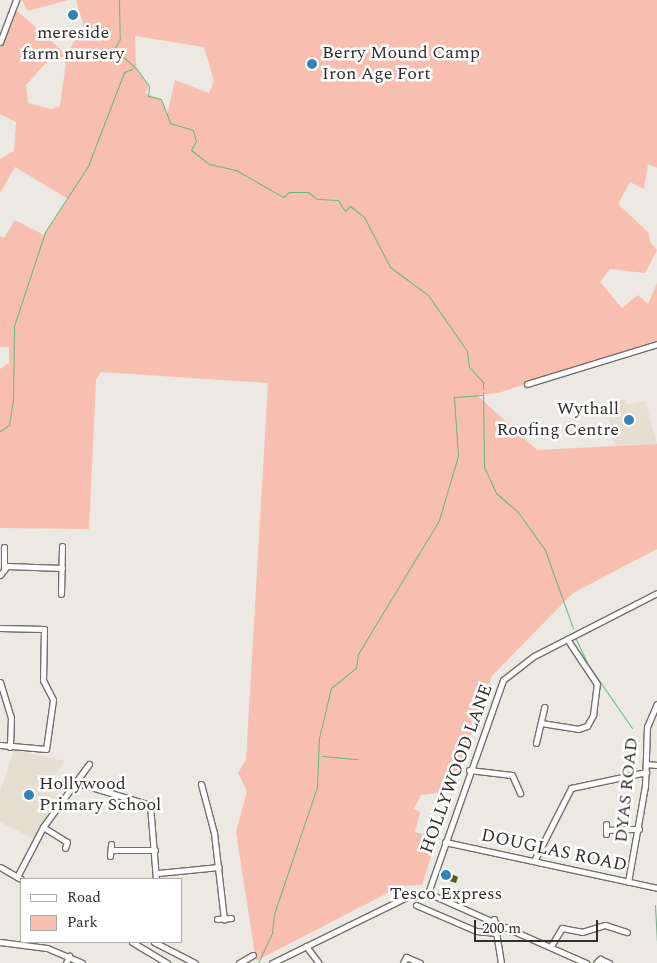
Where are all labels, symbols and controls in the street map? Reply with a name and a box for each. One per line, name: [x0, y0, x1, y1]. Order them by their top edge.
marker: mereside farm nursery: [67, 9, 79, 21]
place label: mereside farm nursery: [22, 23, 124, 66]
place label: Berry Mound Camp Iron Age Fort: [322, 43, 480, 86]
marker: Berry Mound Camp Iron Age Fort: [306, 58, 318, 70]
place label: Wythall Roofing Centre: [496, 399, 619, 442]
marker: Wythall Roofing Centre: [623, 414, 635, 426]
street label: HOLLYWOOD LANE: [416, 681, 498, 857]
street label: DYAS ROAD: [611, 736, 643, 844]
place label: Hollywood Primary School: [39, 774, 161, 816]
marker: Hollywood Primary School: [23, 789, 35, 801]
street label: DOUGLAS ROAD: [479, 825, 629, 877]
marker: Tesco Express: [440, 869, 452, 881]
legend: [20, 878, 182, 943]
place label: Tesco Express: [390, 883, 502, 905]
text: Road: [67, 886, 101, 909]
scale bar: [477, 910, 601, 942]
text: Park: [67, 911, 98, 934]
text: 200 m: [482, 917, 521, 940]

